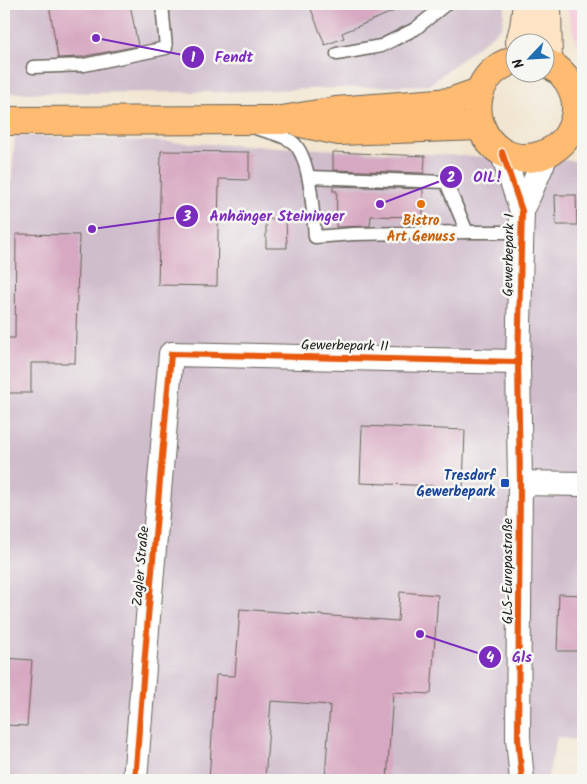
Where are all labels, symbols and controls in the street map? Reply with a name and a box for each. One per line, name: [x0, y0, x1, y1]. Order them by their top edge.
north arrow: [504, 32, 554, 82]
callout: Fendt: [180, 42, 264, 72]
text: 1: [191, 46, 196, 70]
text: Fendt: [215, 46, 254, 70]
text: N: [507, 54, 531, 72]
callout: OIL!: [439, 162, 513, 192]
text: 2: [447, 166, 456, 190]
text: OIL!: [473, 166, 503, 190]
marker: Bistro Art Genuss: [415, 198, 427, 210]
callout: Anhänger Steininger: [175, 201, 354, 231]
text: 3: [182, 205, 191, 229]
text: Anhänger Steininger: [210, 205, 345, 229]
place label: Bistro Art Genuss: [387, 210, 456, 248]
street label: Gewerbepark I: [497, 213, 521, 297]
street label: Gewerbepark II: [301, 334, 389, 358]
place label: Tresdorf Gewerbepark: [417, 465, 497, 503]
marker: Tresdorf Gewerbepark: [499, 477, 511, 489]
street label: GLS-Europastraße: [497, 517, 519, 624]
street label: Zagler Straße: [127, 524, 156, 607]
callout: Gls: [477, 642, 542, 672]
text: 4: [486, 646, 494, 670]
text: Gls: [512, 646, 532, 670]

